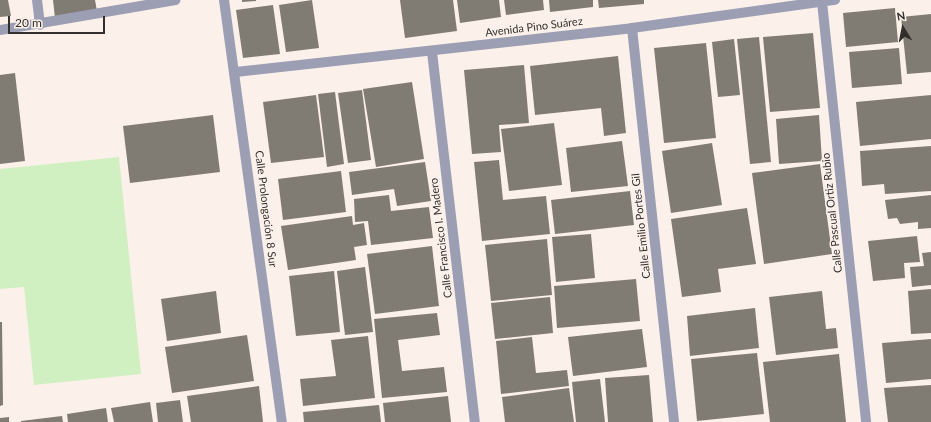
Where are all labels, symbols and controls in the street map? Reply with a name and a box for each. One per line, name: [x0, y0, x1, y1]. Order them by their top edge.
scale bar: [10, 8, 107, 34]
north arrow: [883, 8, 923, 48]
text: N: [896, 9, 906, 23]
street label: Avenida Pino Suárez: [485, 14, 583, 40]
text: 20 m: [15, 15, 42, 30]
street label: Calle Prolongación 8 Sur: [252, 150, 280, 268]
street label: Calle Pascual Ortiz Rubio: [819, 152, 845, 274]
street label: Calle Emilio Portes Gil: [629, 173, 653, 279]
street label: Calle Francisco I. Madero: [427, 177, 455, 299]

